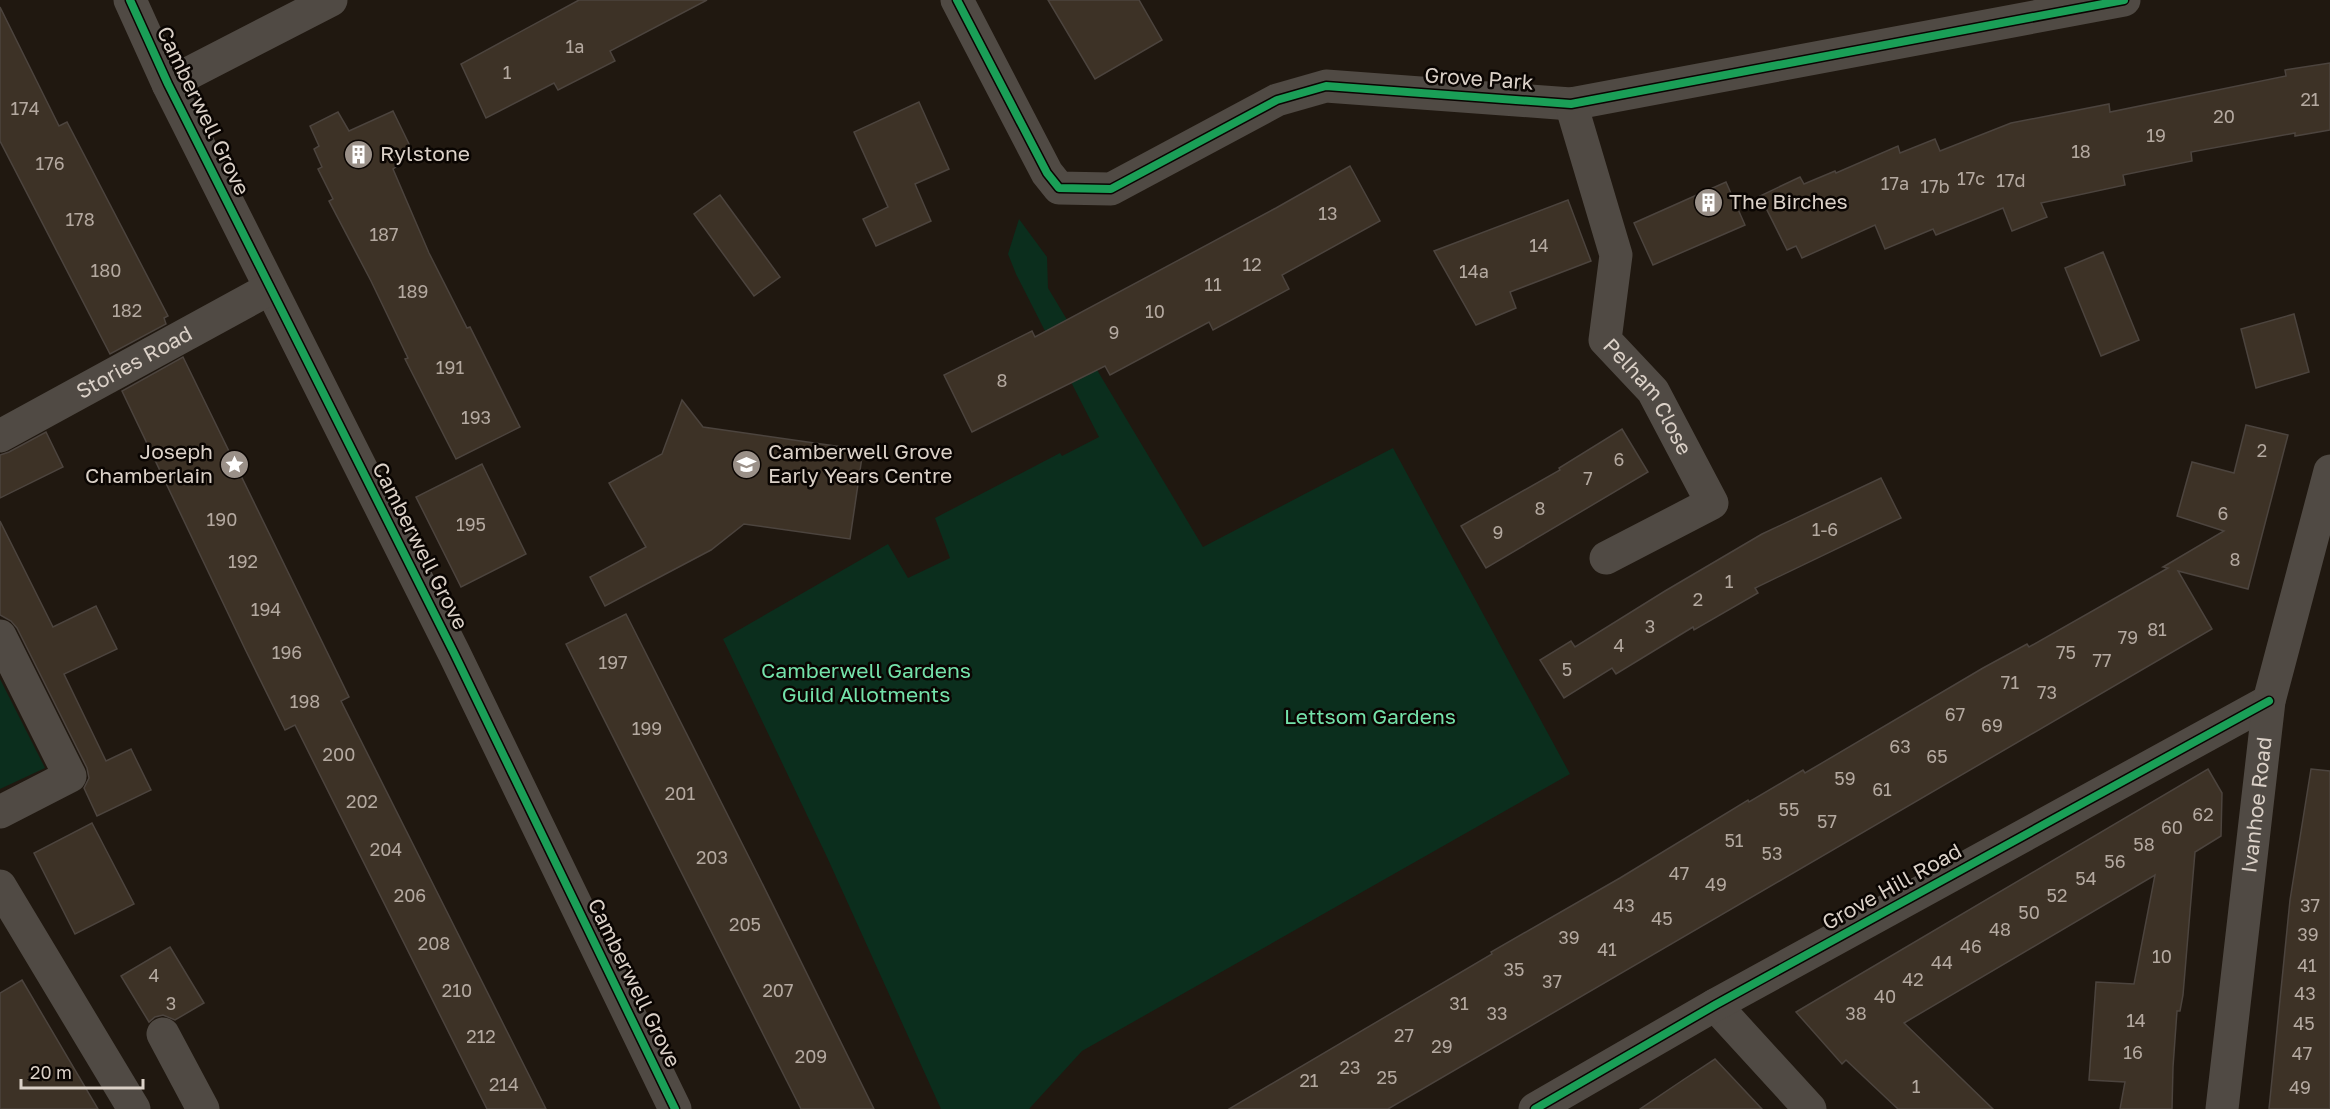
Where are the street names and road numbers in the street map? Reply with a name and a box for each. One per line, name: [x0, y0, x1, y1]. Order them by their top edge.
street label: Camberwell Grove: [152, 22, 256, 199]
street label: Grove Park: [1424, 61, 1535, 95]
street label: Stories Road: [71, 320, 196, 404]
street label: Pelham Close: [1598, 332, 1698, 459]
street label: Camberwell Grove: [367, 457, 474, 634]
street label: Ivanhoe Road: [2235, 735, 2277, 874]
street label: Grove Hill Road: [1817, 837, 1966, 935]
street label: Camberwell Grove: [583, 894, 687, 1071]

